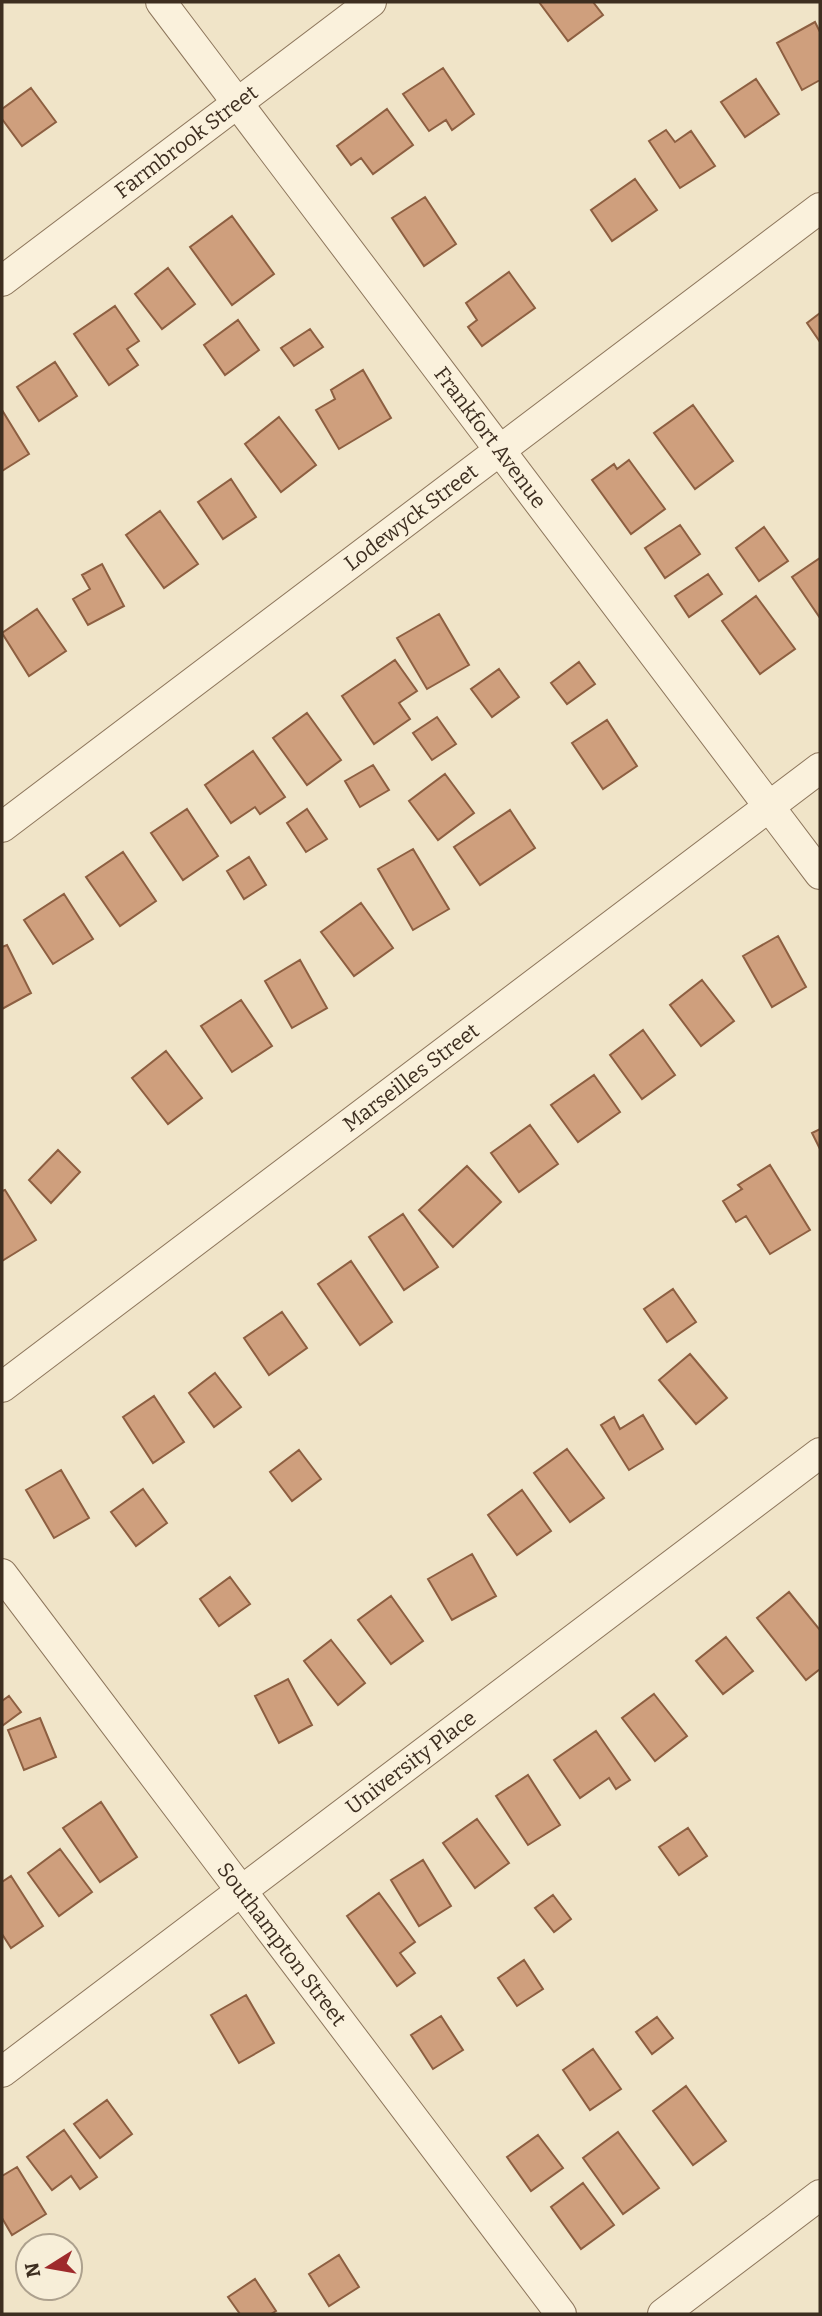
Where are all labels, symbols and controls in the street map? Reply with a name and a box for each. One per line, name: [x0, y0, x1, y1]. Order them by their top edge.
street label: Farmbrook Street: [110, 79, 263, 204]
street label: Frankfort Avenue: [428, 362, 552, 513]
street label: Lodewyck Street: [339, 458, 483, 576]
street label: Marseilles Street: [338, 1017, 485, 1137]
street label: University Place: [341, 1705, 481, 1820]
street label: Southampton Street: [212, 1857, 352, 2031]
north arrow: [14, 2232, 84, 2302]
text: N: [20, 2260, 45, 2280]

